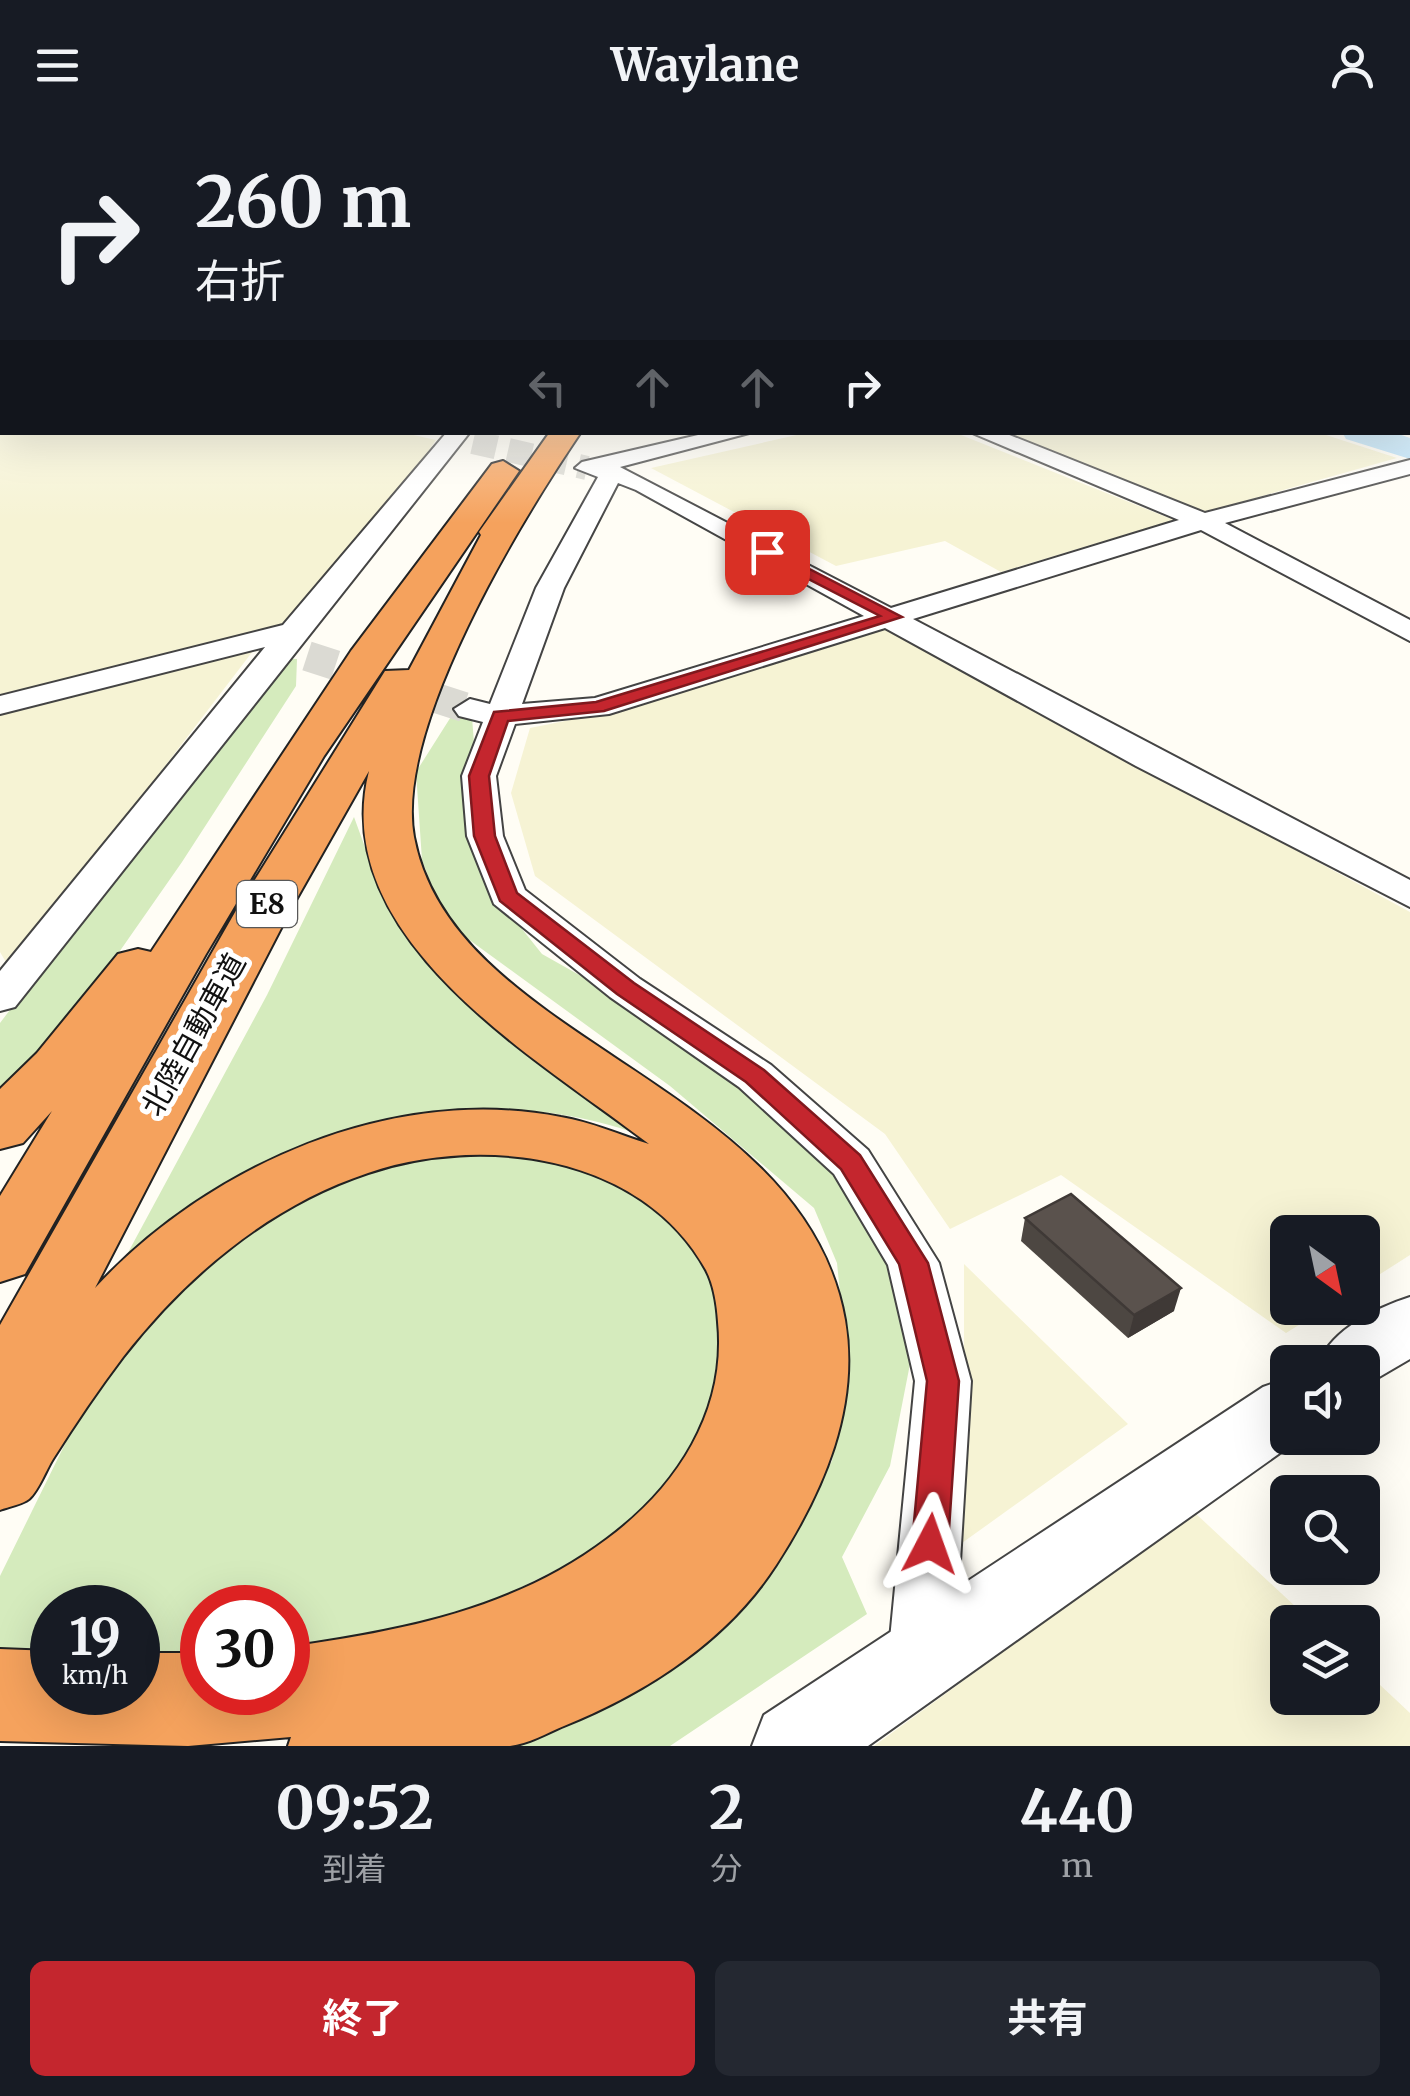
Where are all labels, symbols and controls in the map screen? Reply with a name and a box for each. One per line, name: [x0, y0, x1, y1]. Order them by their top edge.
text: Waylane: [611, 37, 799, 93]
icon: menu: [30, 38, 85, 93]
icon: person: [1325, 38, 1380, 93]
text: 260 m: [195, 158, 411, 246]
icon: right: [30, 170, 160, 300]
text: 右折: [195, 253, 285, 309]
icon: left: [520, 360, 575, 415]
icon: ahead: [625, 360, 680, 415]
icon: ahead: [730, 360, 785, 415]
icon: right: [835, 360, 890, 415]
pin: [725, 510, 810, 595]
icon: arrive: [740, 525, 795, 580]
road number: E8: [237, 881, 297, 927]
street label: 北陸自動車道: [133, 947, 253, 1122]
north arrow: [1270, 1215, 1380, 1325]
map controls: [1270, 1215, 1380, 1715]
button: sound: [1270, 1345, 1380, 1455]
button: search: [1270, 1475, 1380, 1585]
position arrow: [878, 1492, 982, 1596]
speed limit sign: 30: [180, 1585, 310, 1715]
button: layers: [1270, 1605, 1380, 1715]
text: 19: [69, 1606, 121, 1669]
text: km/h: [62, 1659, 128, 1691]
text: 09:52: [275, 1770, 434, 1845]
text: 2: [709, 1770, 744, 1845]
text: 440: [1019, 1773, 1135, 1848]
text: m: [1061, 1846, 1093, 1886]
text: 到着: [322, 1849, 386, 1889]
text: 分: [711, 1849, 743, 1889]
button: 終了: [30, 1961, 695, 2076]
button: 共有: [715, 1961, 1380, 2076]

